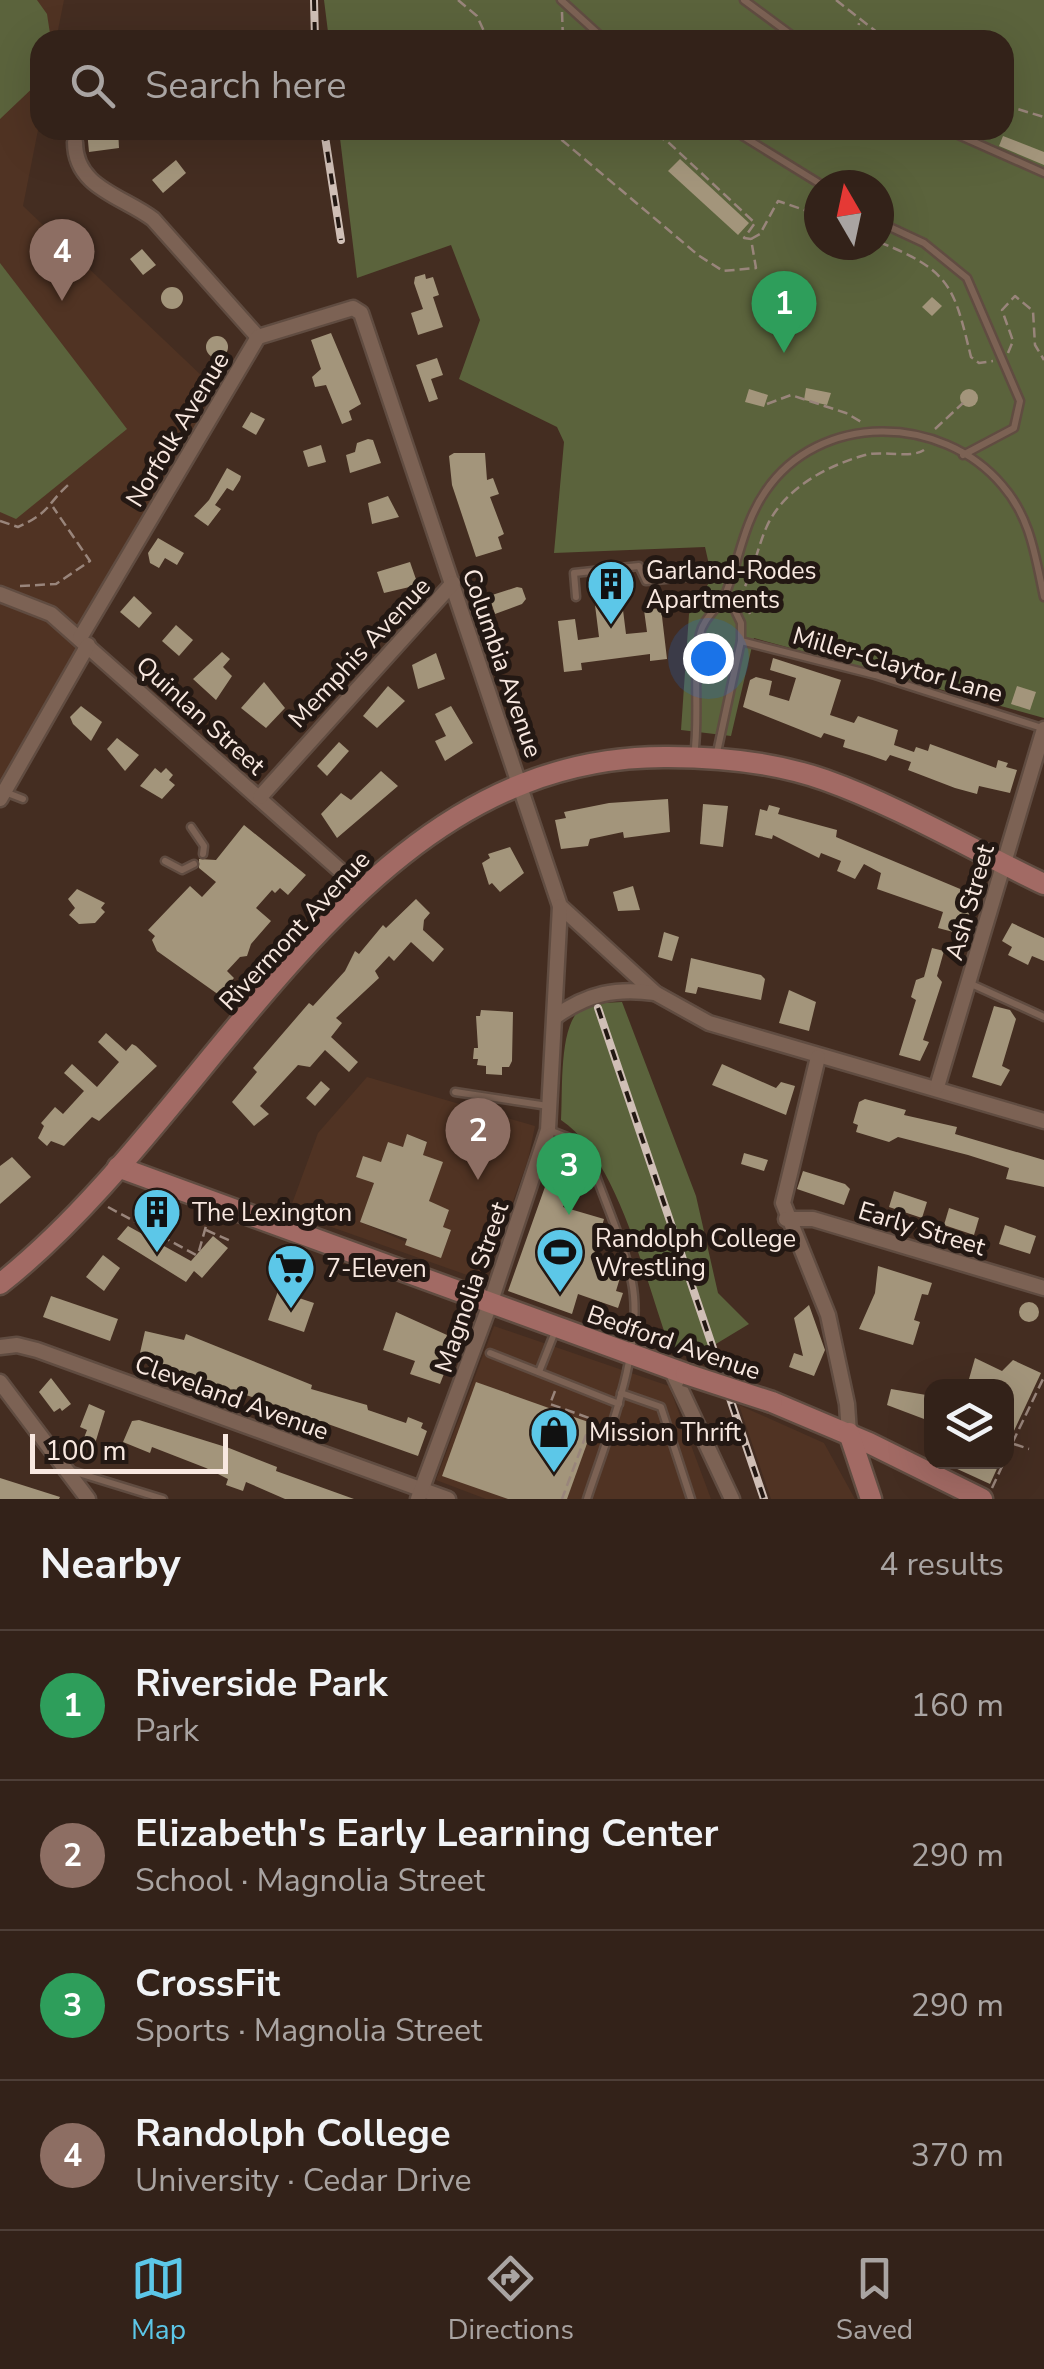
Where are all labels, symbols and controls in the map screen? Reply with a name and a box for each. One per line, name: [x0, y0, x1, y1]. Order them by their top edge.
search box: [30, 30, 1014, 140]
icon: search: [65, 58, 120, 113]
text: Search here: [145, 60, 346, 111]
north arrow: [804, 170, 894, 260]
pin: 4: [30, 218, 94, 301]
pin: 1: [752, 270, 816, 353]
street label: Norfolk Avenue: [118, 346, 238, 513]
place label: Garland-Rodes Apartments: [646, 554, 817, 617]
building icon: Garland-Rodes Apartments: [585, 558, 637, 626]
street label: Columbia Avenue: [454, 564, 550, 762]
street label: Memphis Avenue: [281, 570, 438, 735]
street label: Miller-Claytor Lane: [789, 619, 1007, 711]
your location: [683, 633, 734, 684]
street label: Quinlan Street: [129, 649, 272, 783]
street label: Ash Street: [937, 840, 1003, 964]
street label: Rivermont Avenue: [212, 843, 378, 1018]
pin: 2: [446, 1098, 510, 1180]
pin: 3: [536, 1132, 602, 1215]
building icon: The Lexington: [131, 1186, 183, 1254]
street label: Early Street: [854, 1194, 990, 1264]
place label: The Lexington: [192, 1196, 352, 1230]
street label: Magnolia Street: [427, 1197, 517, 1377]
place label: Randolph College Wrestling: [595, 1222, 796, 1285]
sports icon: Randolph College Wrestling: [534, 1226, 586, 1294]
supermarket icon: 7-Eleven: [265, 1242, 317, 1310]
place label: 7-Eleven: [326, 1252, 427, 1286]
street label: Bedford Avenue: [582, 1297, 765, 1389]
street label: Cleveland Avenue: [130, 1347, 333, 1449]
map controls: [924, 1379, 1014, 1469]
button: layers: [924, 1379, 1014, 1469]
shop icon: Mission Thrift: [528, 1406, 580, 1474]
place label: Mission Thrift: [589, 1416, 741, 1450]
scale bar: [30, 1429, 228, 1474]
text: 100 m: [45, 1432, 127, 1470]
text: Nearby: [40, 1536, 181, 1593]
text: 4 results: [879, 1543, 1004, 1586]
text: Riverside Park: [135, 1658, 388, 1709]
text: 1: [63, 1684, 82, 1727]
text: 160 m: [911, 1684, 1004, 1727]
text: Park: [135, 1709, 199, 1752]
text: Elizabeth's Early Learning Center: [135, 1808, 718, 1859]
text: 2: [63, 1834, 82, 1877]
text: 290 m: [911, 1834, 1004, 1877]
text: School · Magnolia Street: [135, 1859, 485, 1902]
text: CrossFit: [135, 1958, 280, 2009]
text: 3: [63, 1984, 82, 2027]
text: 290 m: [911, 1984, 1004, 2027]
text: Sports · Magnolia Street: [135, 2009, 482, 2052]
text: Randolph College: [135, 2108, 451, 2159]
text: 4: [63, 2134, 82, 2177]
text: 370 m: [911, 2134, 1004, 2177]
text: University · Cedar Drive: [135, 2159, 472, 2202]
tab: Map: [131, 2251, 186, 2349]
tab: Directions: [448, 2251, 574, 2349]
tab: Saved: [836, 2251, 913, 2349]

